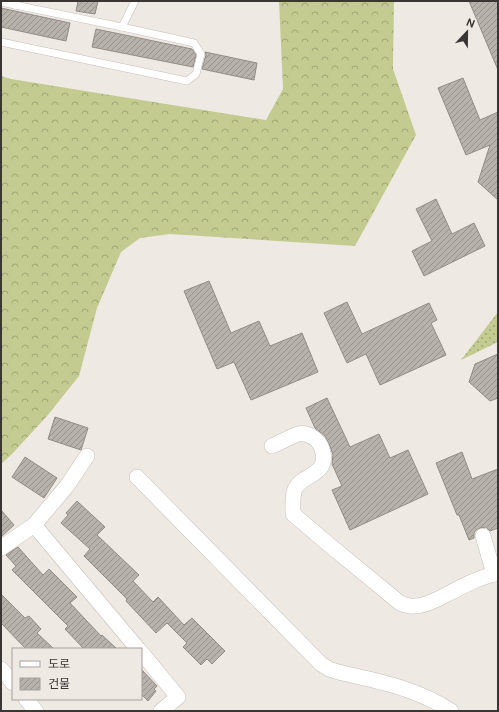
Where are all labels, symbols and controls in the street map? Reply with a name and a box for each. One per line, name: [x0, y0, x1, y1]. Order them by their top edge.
north arrow: [447, 12, 487, 52]
text: N: [464, 15, 477, 31]
legend: [12, 648, 142, 700]
text: 도로: [48, 656, 70, 672]
text: 건물: [48, 676, 70, 692]

